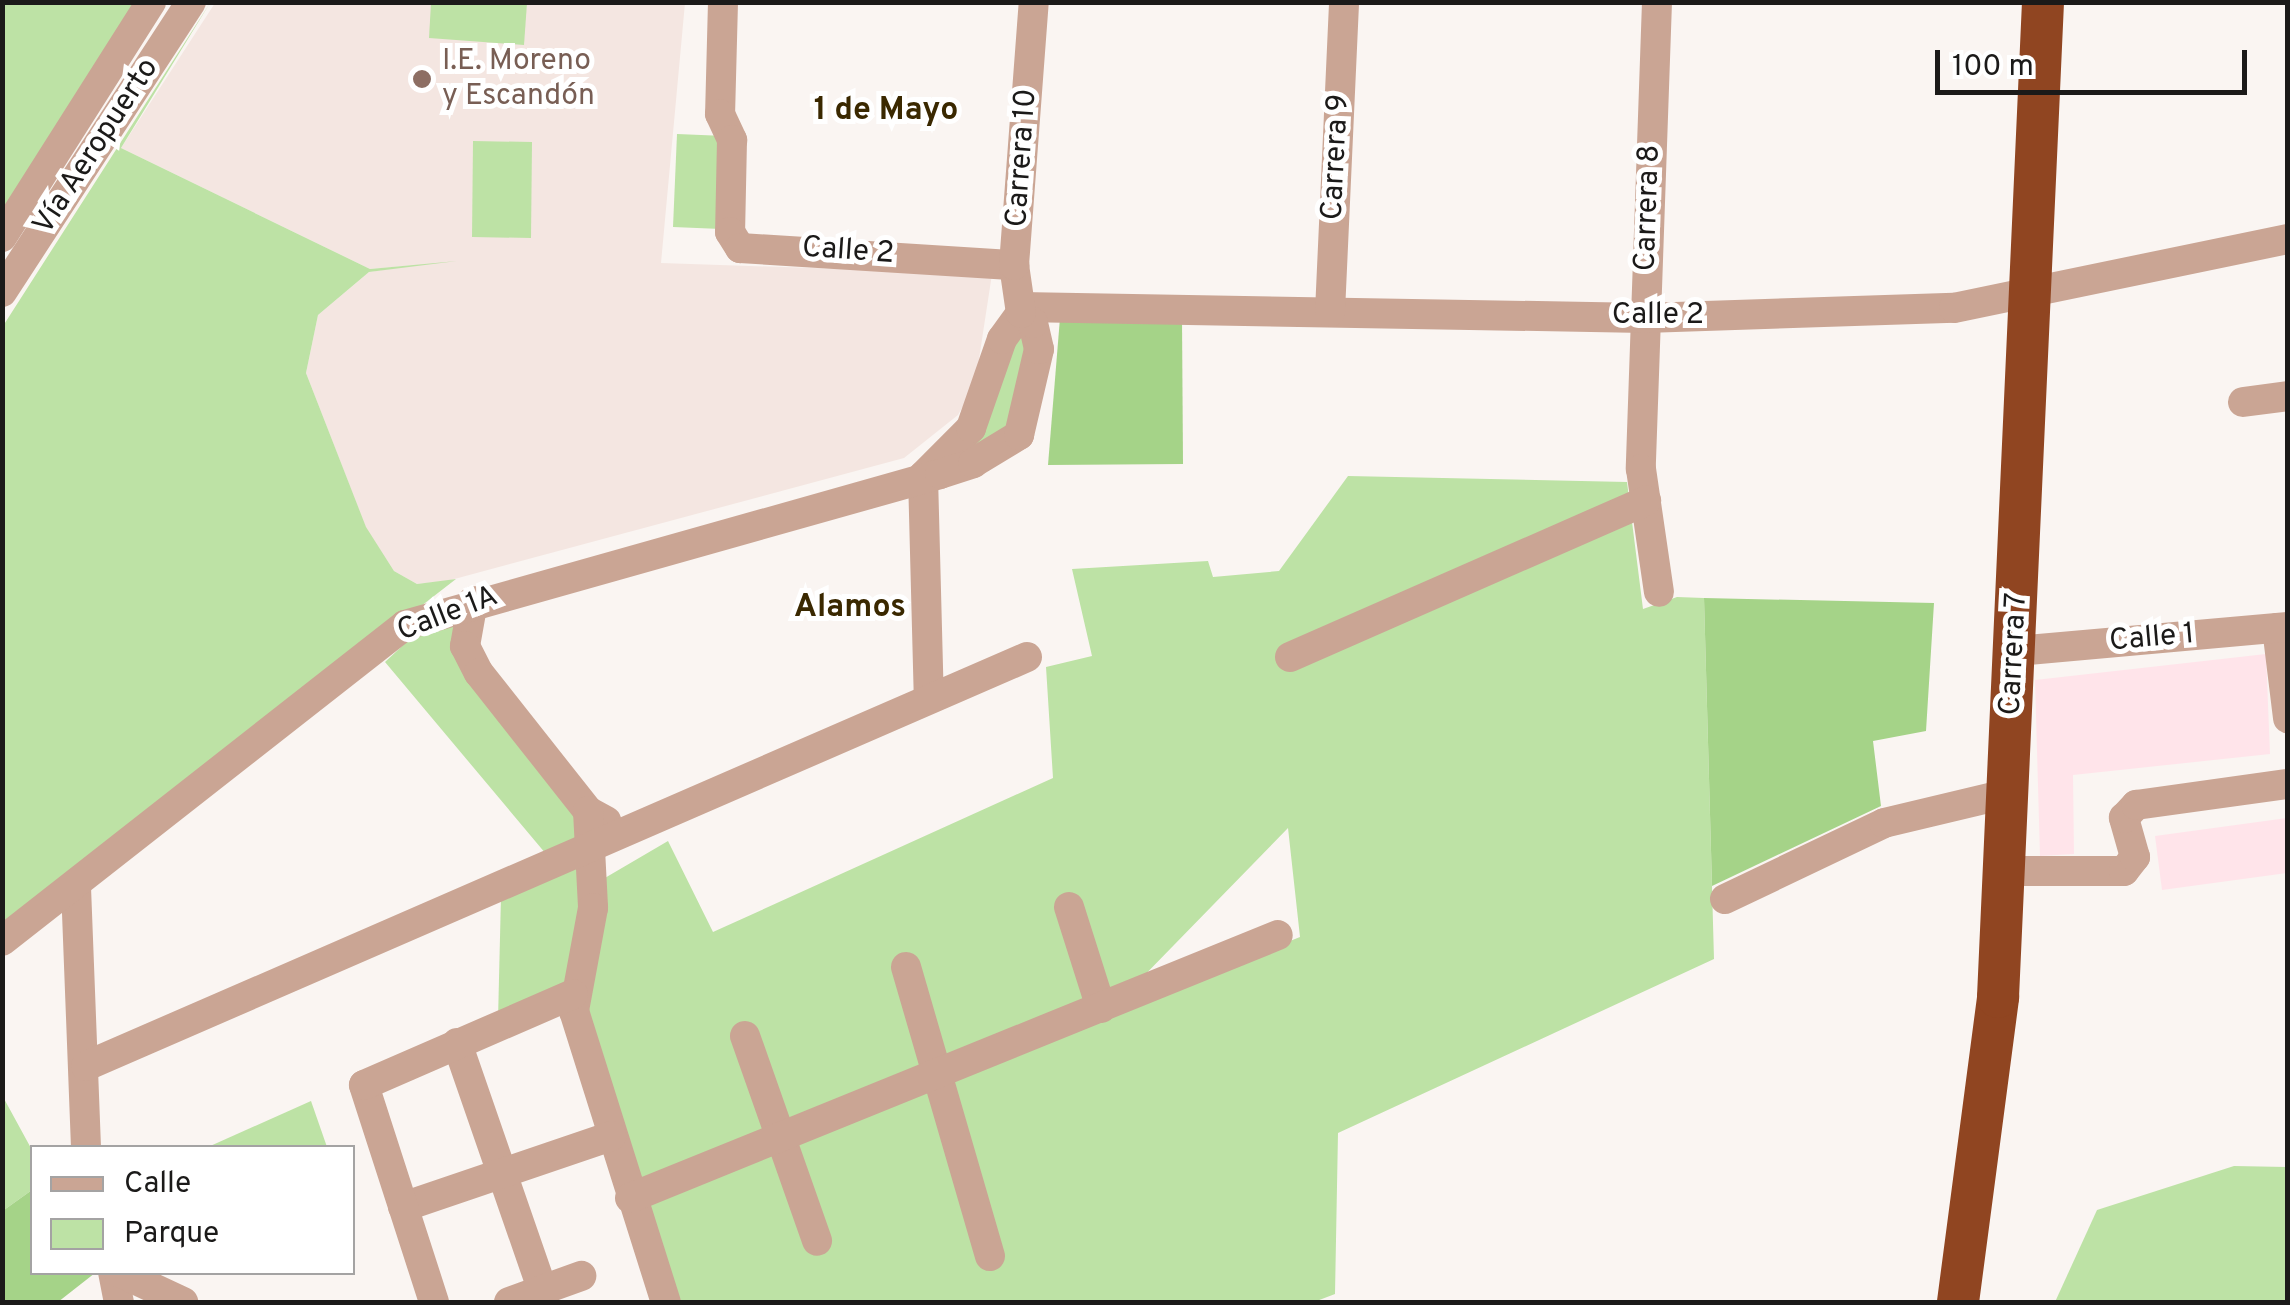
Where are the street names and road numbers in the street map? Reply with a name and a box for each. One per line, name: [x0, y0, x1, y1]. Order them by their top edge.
street label: Vía Aeropuerto: [26, 52, 168, 242]
street label: Carrera 10: [1000, 88, 1046, 228]
street label: Carrera 9: [1316, 93, 1358, 221]
street label: Carrera 8: [1629, 144, 1669, 272]
street label: Calle 2: [801, 231, 895, 273]
street label: Calle 2: [1612, 298, 1704, 334]
street label: Calle 1A: [393, 579, 503, 651]
street label: Carrera 7: [1994, 591, 2036, 717]
street label: Calle 1: [2108, 617, 2196, 661]

